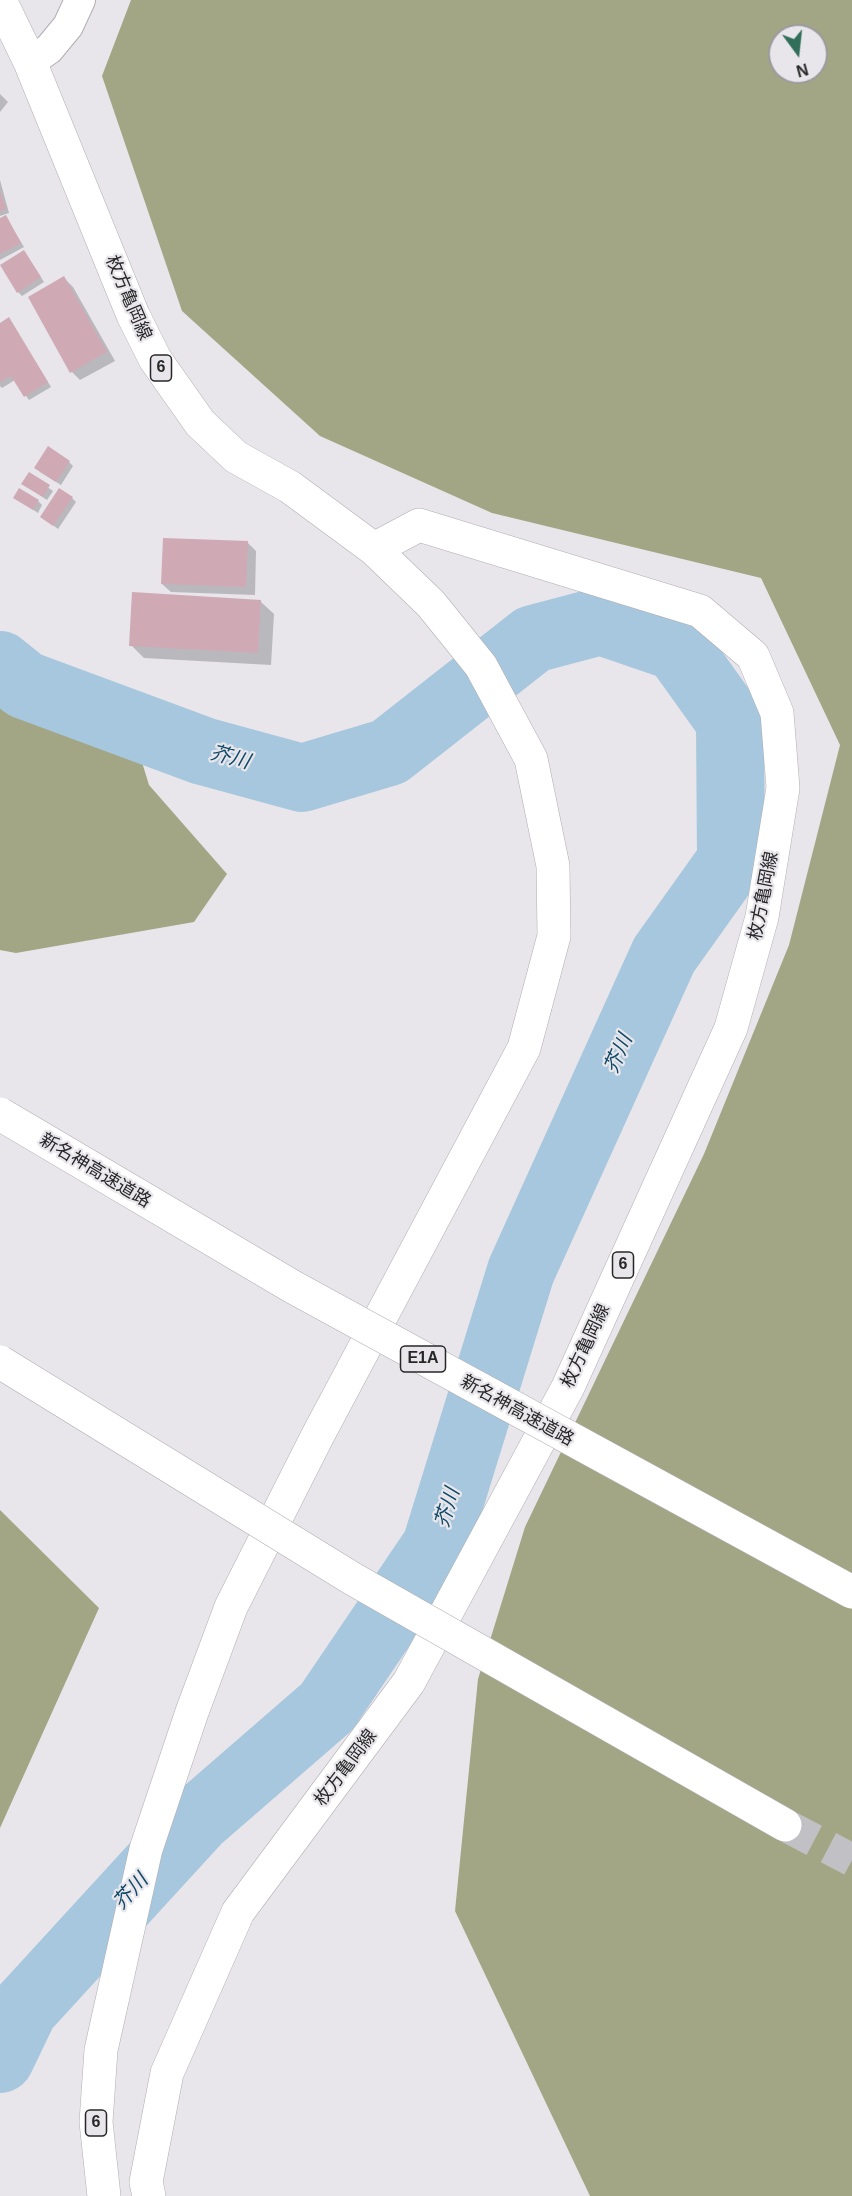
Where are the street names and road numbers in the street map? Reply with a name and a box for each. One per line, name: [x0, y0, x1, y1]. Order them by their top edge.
street label: 枚方亀岡線: [100, 252, 156, 344]
road number: 6: [150, 355, 172, 381]
street label: 枚方亀岡線: [745, 850, 783, 942]
street label: 新名神高速道路: [35, 1129, 155, 1213]
road number: 6: [612, 1252, 634, 1278]
street label: 枚方亀岡線: [557, 1301, 615, 1391]
road number: E1A: [400, 1346, 446, 1372]
street label: 新名神高速道路: [457, 1371, 577, 1451]
street label: 枚方亀岡線: [310, 1726, 382, 1810]
road number: 6: [86, 2110, 106, 2136]

